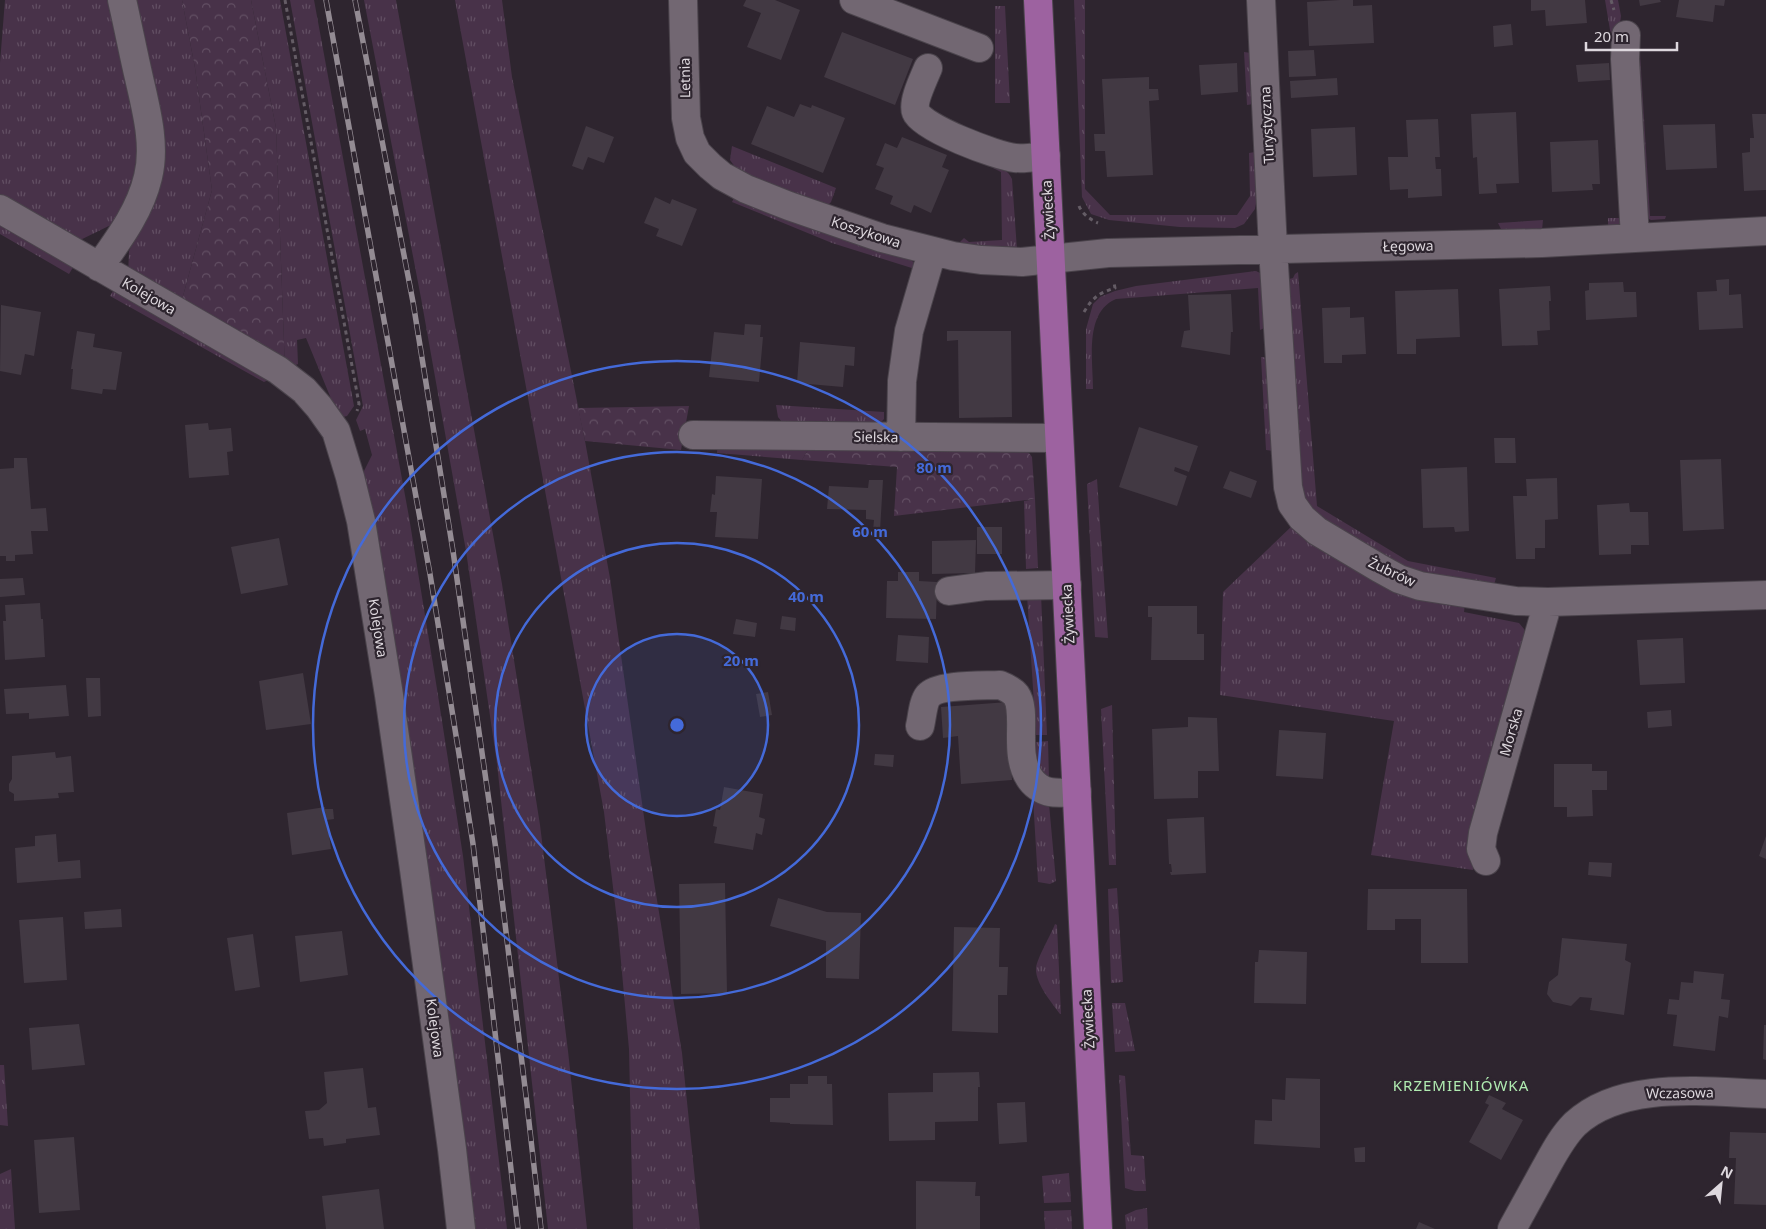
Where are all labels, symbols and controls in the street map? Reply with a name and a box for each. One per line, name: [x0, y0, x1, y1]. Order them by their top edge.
scale bar: [1586, 20, 1677, 52]
text: 20 m: [1594, 26, 1629, 46]
street label: Letnia: [675, 58, 694, 98]
street label: Turystyczna: [1255, 86, 1278, 164]
street label: Żywiecka: [1036, 180, 1059, 240]
street label: Koszykowa: [829, 211, 903, 252]
street label: Łęgowa: [1382, 236, 1434, 255]
street label: Kolejowa: [119, 273, 180, 319]
street label: Sielska: [853, 427, 899, 446]
text: 80 m: [916, 457, 952, 477]
text: 60 m: [852, 521, 888, 541]
street label: Żubrów: [1366, 552, 1419, 591]
street label: Żywiecka: [1056, 584, 1079, 644]
text: 40 m: [788, 586, 824, 606]
street label: Kolejowa: [364, 597, 393, 659]
text: 20 m: [723, 650, 759, 670]
street label: Morska: [1495, 706, 1526, 758]
centre of rings: [668, 716, 686, 734]
street label: Żywiecka: [1076, 989, 1099, 1049]
street label: Kolejowa: [422, 997, 449, 1059]
district label: KRZEMIENIÓWKA: [1393, 1075, 1529, 1095]
street label: Wczasowa: [1646, 1082, 1714, 1103]
north arrow: [1696, 1159, 1746, 1209]
text: N: [1718, 1161, 1737, 1183]

